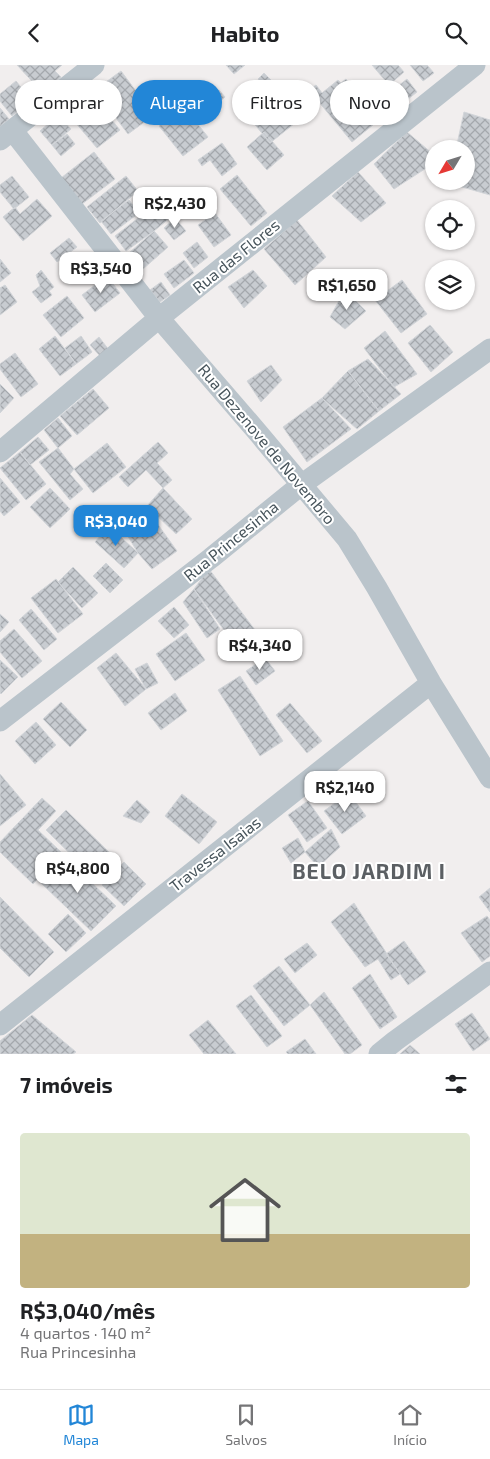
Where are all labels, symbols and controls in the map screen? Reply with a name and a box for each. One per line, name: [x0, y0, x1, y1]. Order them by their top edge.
icon: back: [20, 19, 48, 47]
icon: search: [442, 19, 470, 47]
text: Habito: [211, 20, 279, 46]
chip: Comprar: [15, 80, 122, 125]
chip: Alugar: [132, 80, 222, 125]
chip: Filtros: [232, 80, 320, 125]
chip: Novo: [330, 80, 409, 125]
north arrow: [425, 140, 475, 190]
map controls: [425, 140, 475, 310]
pin: R$2,430: [129, 186, 221, 229]
text: R$2,430: [144, 193, 206, 212]
button: locate: [425, 200, 475, 250]
street label: Rua das Flores: [188, 215, 283, 296]
pin: R$3,540: [55, 251, 147, 294]
text: R$3,540: [70, 258, 132, 277]
button: layers: [425, 260, 475, 310]
pin: R$1,650: [301, 269, 393, 311]
text: R$1,650: [318, 275, 376, 294]
street label: Rua Dezenove de Novembro: [195, 360, 340, 528]
street label: Rua Princesinha: [180, 497, 282, 585]
pin: R$3,040: [70, 505, 162, 547]
text: R$3,040: [85, 511, 147, 530]
pin: R$4,340: [214, 629, 306, 671]
text: R$4,340: [228, 635, 292, 654]
pin: R$2,140: [299, 771, 391, 813]
text: R$2,140: [315, 777, 375, 796]
street label: Travessa Isaias: [165, 812, 264, 895]
pin: R$4,800: [32, 851, 124, 894]
text: R$4,800: [46, 858, 110, 877]
district label: BELO JARDIM I: [292, 858, 446, 883]
icon: filters: [442, 1070, 470, 1098]
text: 7 imóveis: [20, 1072, 113, 1097]
icon: home: [200, 1165, 290, 1255]
text: R$3,040/mês: [20, 1298, 155, 1323]
text: 4 quartos · 140 m²: [20, 1323, 151, 1342]
text: Rua Princesinha: [20, 1342, 136, 1361]
tab: Mapa: [63, 1401, 99, 1448]
tab: Salvos: [225, 1401, 267, 1448]
tab: Início: [393, 1401, 427, 1448]

